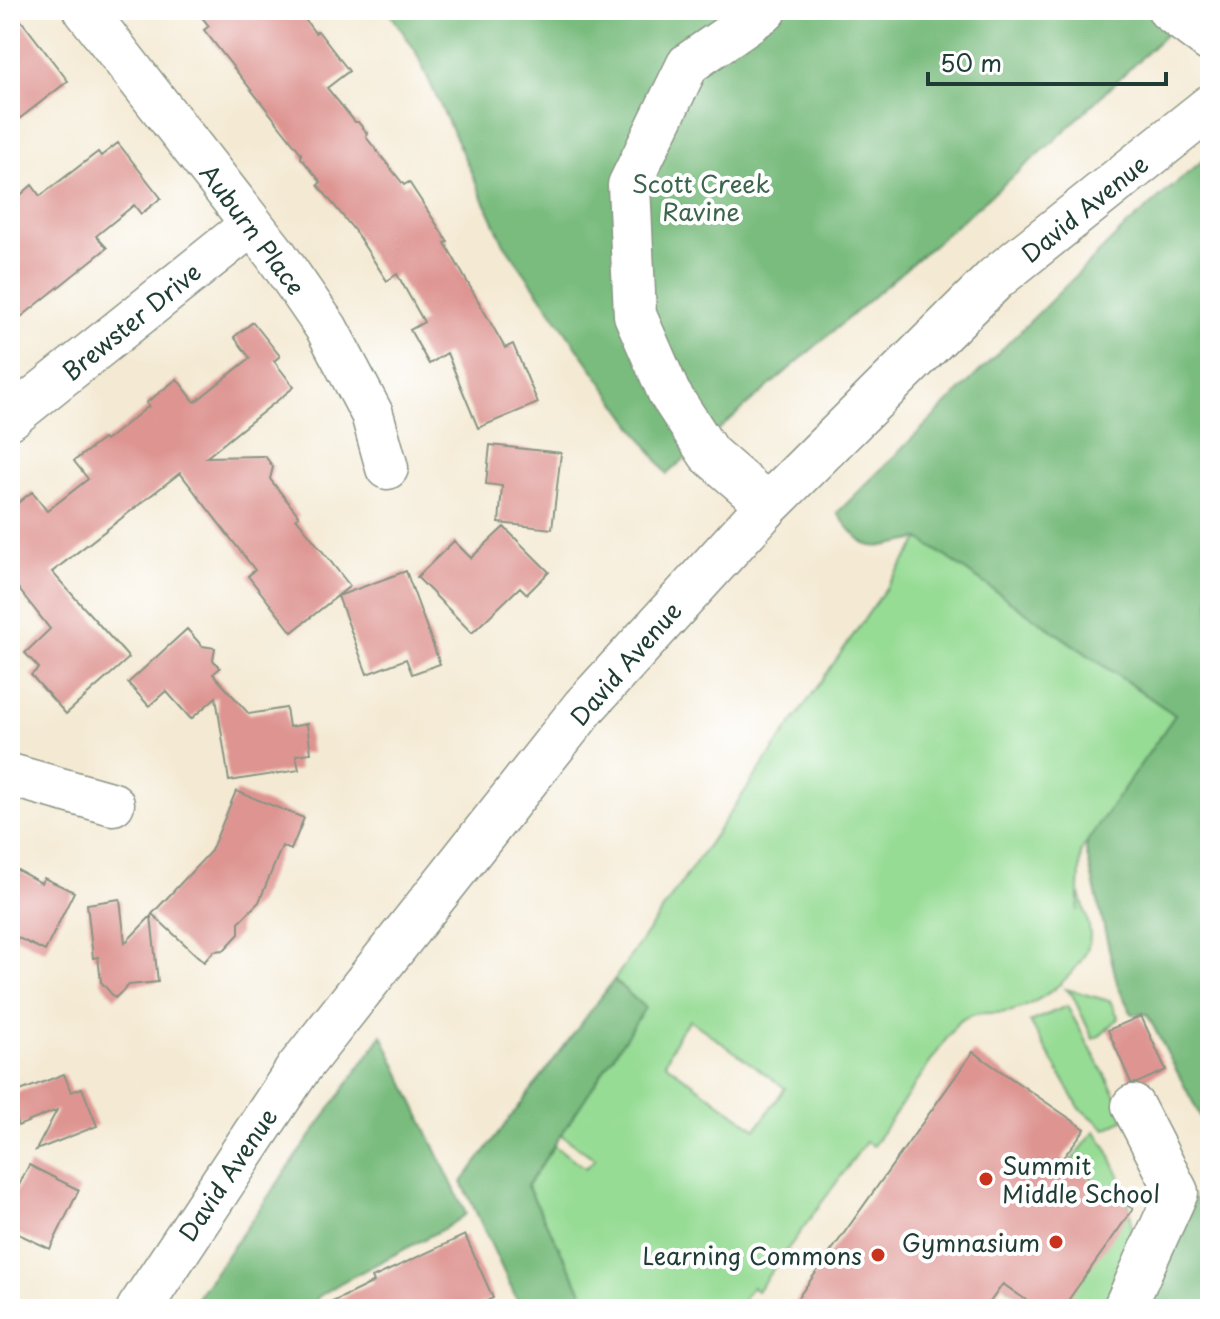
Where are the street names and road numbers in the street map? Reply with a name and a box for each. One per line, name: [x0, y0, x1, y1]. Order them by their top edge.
street label: David Avenue: [1013, 146, 1155, 270]
street label: Auburn Place: [192, 156, 314, 302]
street label: Brewster Drive: [54, 254, 208, 388]
street label: David Avenue: [561, 593, 689, 733]
street label: David Avenue: [169, 1100, 285, 1248]

